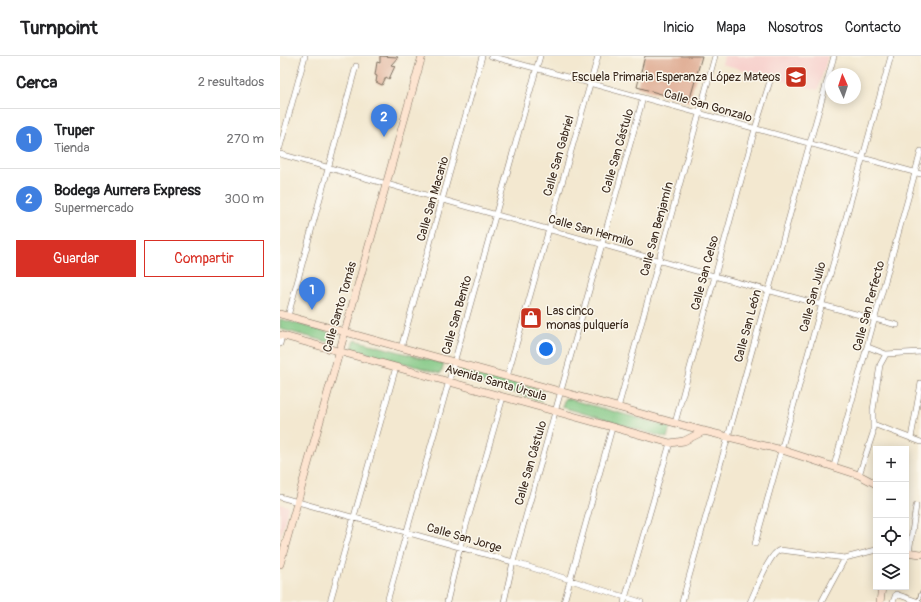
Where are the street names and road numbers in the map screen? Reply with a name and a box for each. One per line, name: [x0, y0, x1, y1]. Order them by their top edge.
street label: Calle San Gonzalo: [662, 86, 754, 126]
street label: Calle San Cástulo: [599, 106, 637, 195]
street label: Calle San Gabriel: [540, 114, 578, 198]
street label: Calle San Macario: [414, 154, 452, 243]
street label: Calle San Benjamín: [637, 180, 677, 278]
street label: Calle San Hermilo: [547, 212, 636, 251]
street label: Calle San Celso: [688, 233, 722, 312]
street label: Calle Santo Tomás: [320, 259, 360, 354]
street label: Calle San Perfecto: [850, 259, 888, 353]
street label: Calle San Julio: [796, 260, 830, 334]
street label: Calle San Benito: [439, 273, 476, 356]
street label: Calle San León: [731, 288, 765, 364]
street label: Avenida Santa Úrsula: [443, 360, 549, 405]
street label: Calle San Cástulo: [512, 418, 550, 507]
street label: Calle San Jorge: [425, 520, 503, 556]

